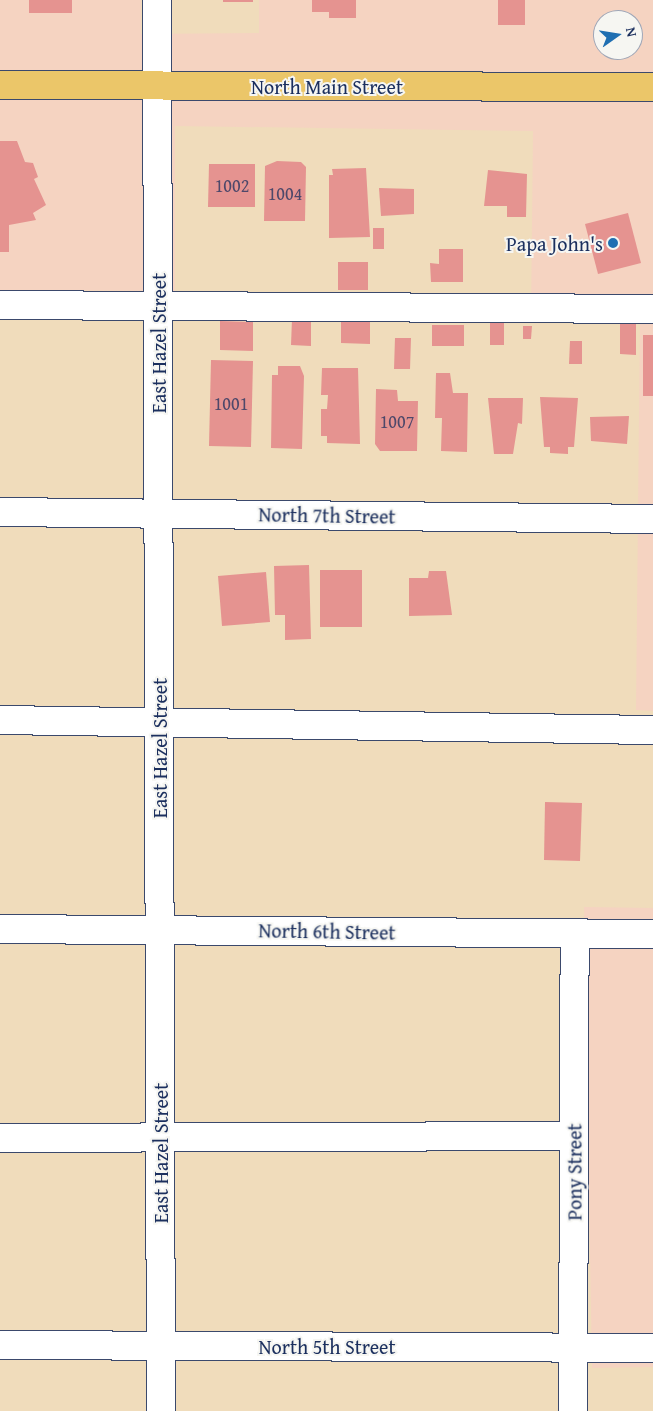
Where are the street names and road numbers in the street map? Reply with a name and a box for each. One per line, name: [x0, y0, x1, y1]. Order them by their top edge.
street label: North Main Street: [251, 74, 403, 98]
street label: East Hazel Street: [146, 273, 170, 413]
street label: North 7th Street: [258, 502, 396, 528]
street label: East Hazel Street: [147, 678, 171, 818]
street label: North 6th Street: [258, 918, 396, 944]
street label: East Hazel Street: [148, 1083, 172, 1223]
street label: Pony Street: [562, 1123, 586, 1221]
street label: North 5th Street: [258, 1334, 396, 1358]

